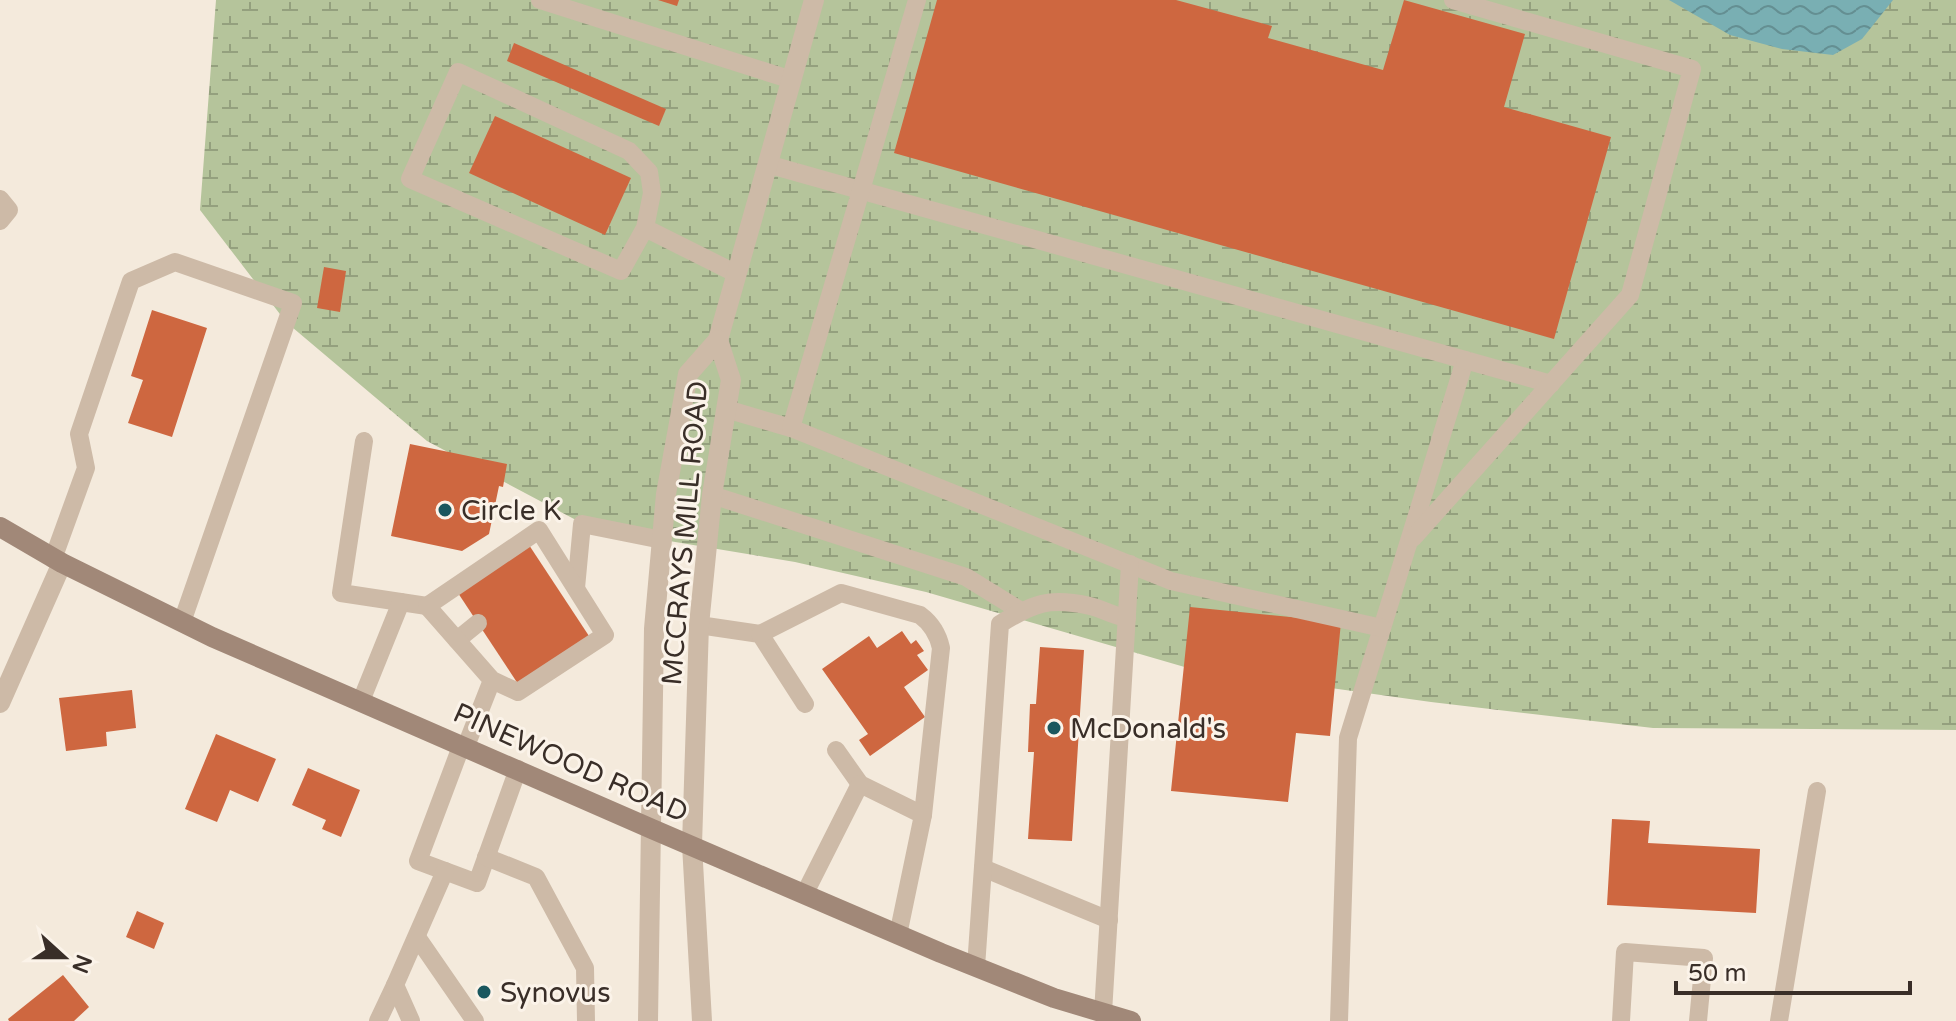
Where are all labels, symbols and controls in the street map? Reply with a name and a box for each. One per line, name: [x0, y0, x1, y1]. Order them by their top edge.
street label: MCCRAYS MILL ROAD: [655, 379, 715, 687]
place label: Circle K: [461, 494, 562, 528]
marker: Circle K: [436, 501, 454, 519]
street label: PINEWOOD ROAD: [448, 696, 693, 830]
place label: McDonald's: [1070, 712, 1226, 746]
marker: McDonald's: [1045, 719, 1063, 737]
north arrow: [24, 917, 104, 997]
scale bar: [1676, 945, 1910, 995]
text: N: [66, 951, 97, 977]
text: 50 m: [1688, 959, 1746, 988]
place label: Synovus: [500, 976, 611, 1010]
marker: Synovus: [475, 983, 493, 1001]

